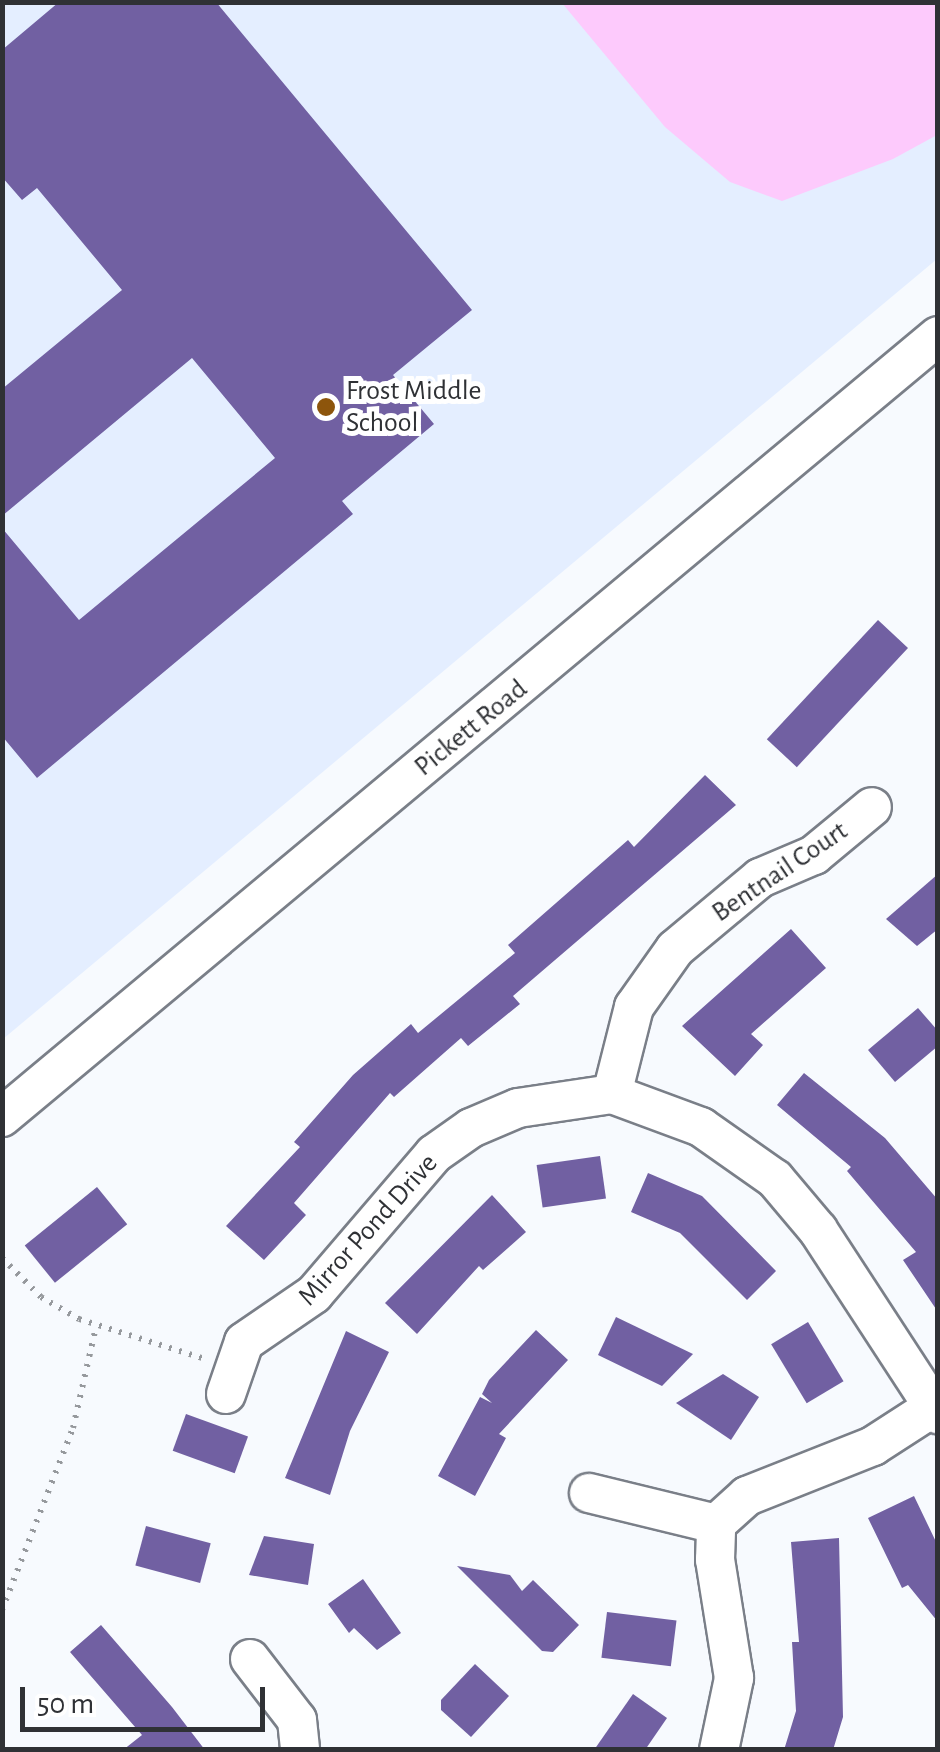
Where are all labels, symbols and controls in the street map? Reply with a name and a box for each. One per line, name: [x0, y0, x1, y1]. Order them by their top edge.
place label: Frost Middle School: [346, 374, 481, 440]
marker: Frost Middle School: [315, 396, 337, 418]
street label: Pickett Road: [408, 672, 534, 784]
street label: Bentnail Court: [706, 814, 854, 930]
street label: Mirror Pond Drive: [291, 1147, 445, 1313]
scale bar: [25, 1667, 270, 1729]
text: 50 m: [37, 1689, 94, 1719]

